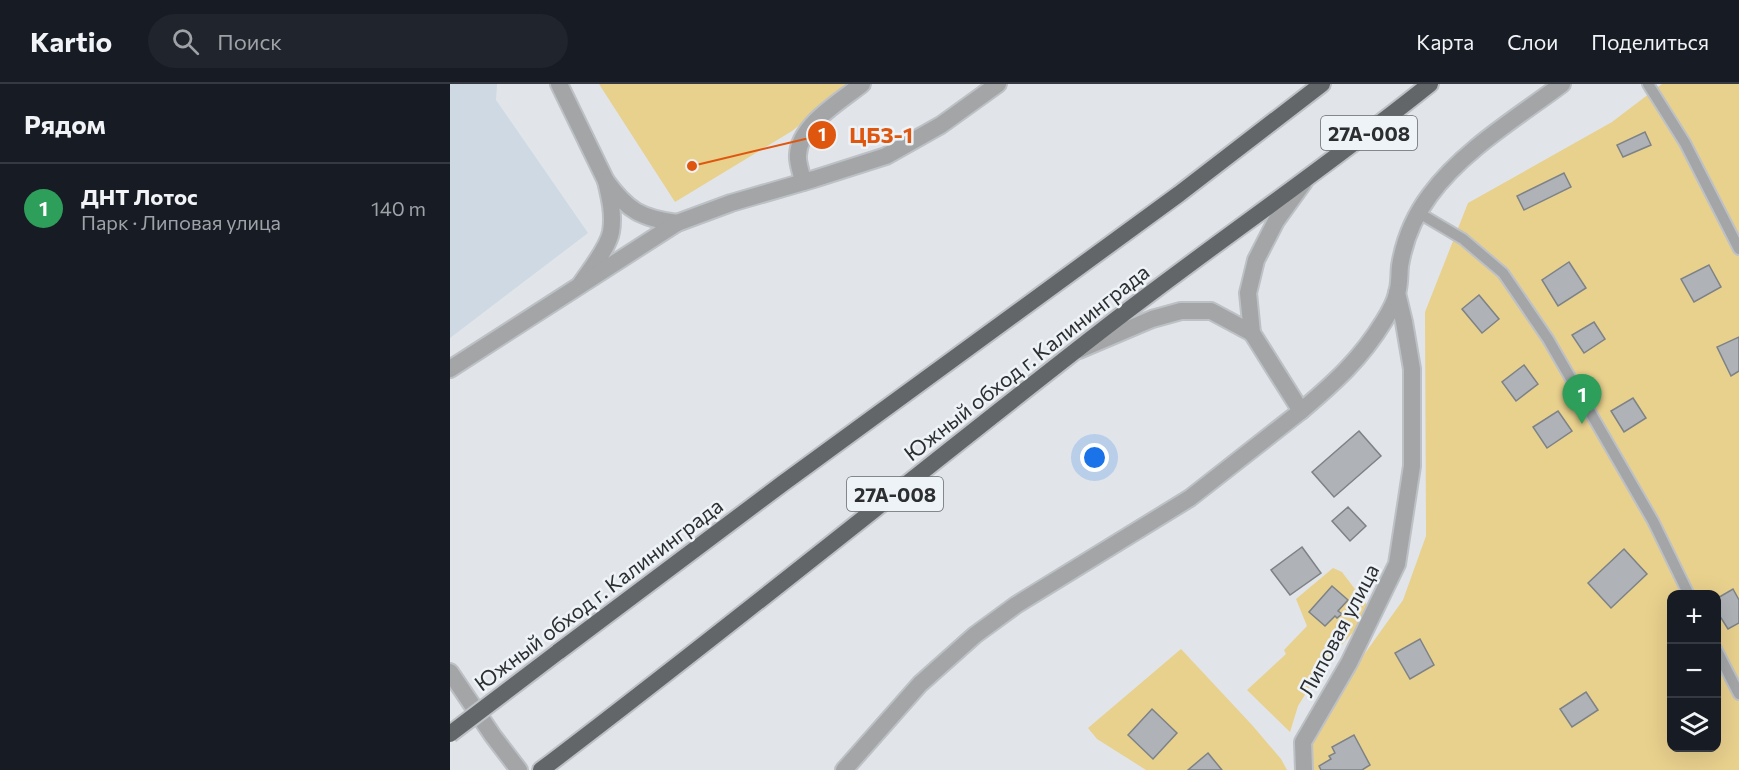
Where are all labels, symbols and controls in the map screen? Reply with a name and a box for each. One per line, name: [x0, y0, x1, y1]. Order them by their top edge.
search box: [148, 14, 568, 68]
text: Kartio: [30, 24, 112, 58]
icon: search: [169, 25, 202, 58]
text: Поиск: [217, 28, 282, 55]
text: Карта: [1416, 29, 1474, 54]
text: Слои: [1507, 29, 1558, 54]
text: Поделиться: [1591, 29, 1709, 54]
text: Рядом: [24, 108, 106, 139]
callout: ЦБЗ-1: [807, 115, 925, 155]
road number: 27А-008: [1321, 116, 1417, 150]
text: ЦБЗ-1: [849, 121, 913, 148]
text: 1: [818, 123, 826, 145]
text: ДНТ Лотос: [81, 183, 198, 210]
text: 1: [39, 196, 48, 220]
text: 140 m: [371, 196, 426, 220]
text: Парк · Липовая улица: [81, 210, 281, 234]
street label: Южный обход г. Калининграда: [898, 259, 1154, 465]
pin: 1: [1562, 374, 1602, 424]
your location: [1080, 443, 1109, 472]
road number: 27А-008: [847, 477, 943, 511]
street label: Южный обход г. Калининграда: [469, 492, 727, 696]
street label: Липовая улица: [1292, 559, 1384, 701]
map controls: [1667, 590, 1721, 752]
button: +: [1667, 590, 1721, 644]
button: −: [1667, 644, 1721, 698]
button: layers: [1667, 698, 1721, 752]

